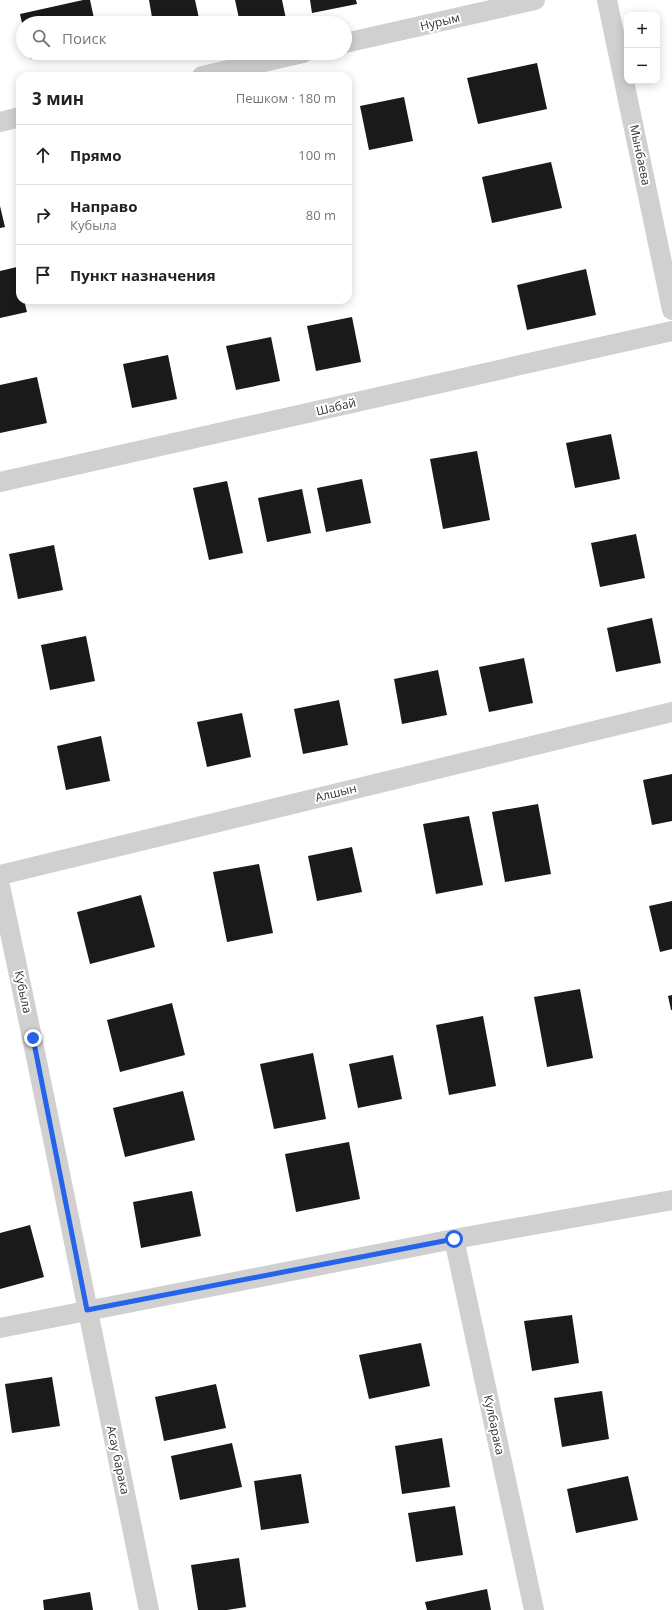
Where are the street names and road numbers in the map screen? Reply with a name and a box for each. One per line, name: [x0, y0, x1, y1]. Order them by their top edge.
street label: Нурым: [418, 9, 461, 34]
street label: Мынбаева: [626, 123, 655, 187]
street label: Шабай: [314, 394, 358, 419]
street label: Алшын: [313, 779, 358, 806]
street label: Кубыла: [11, 969, 36, 1015]
street label: Кулбарака: [480, 1393, 509, 1456]
street label: Асау барака: [103, 1424, 134, 1496]

